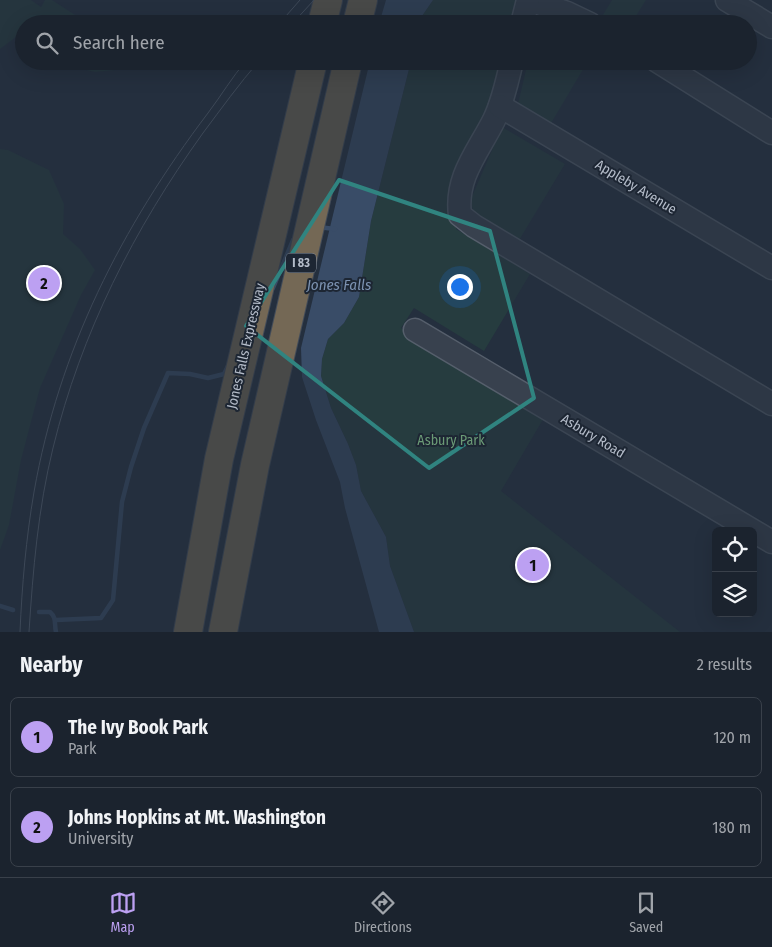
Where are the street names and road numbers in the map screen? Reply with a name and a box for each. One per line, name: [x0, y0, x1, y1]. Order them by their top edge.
street label: Appleby Avenue: [592, 156, 680, 218]
road number: I 83: [286, 254, 316, 272]
street label: Jones Falls Expressway: [223, 281, 269, 411]
street label: Asbury Road: [558, 410, 628, 462]

